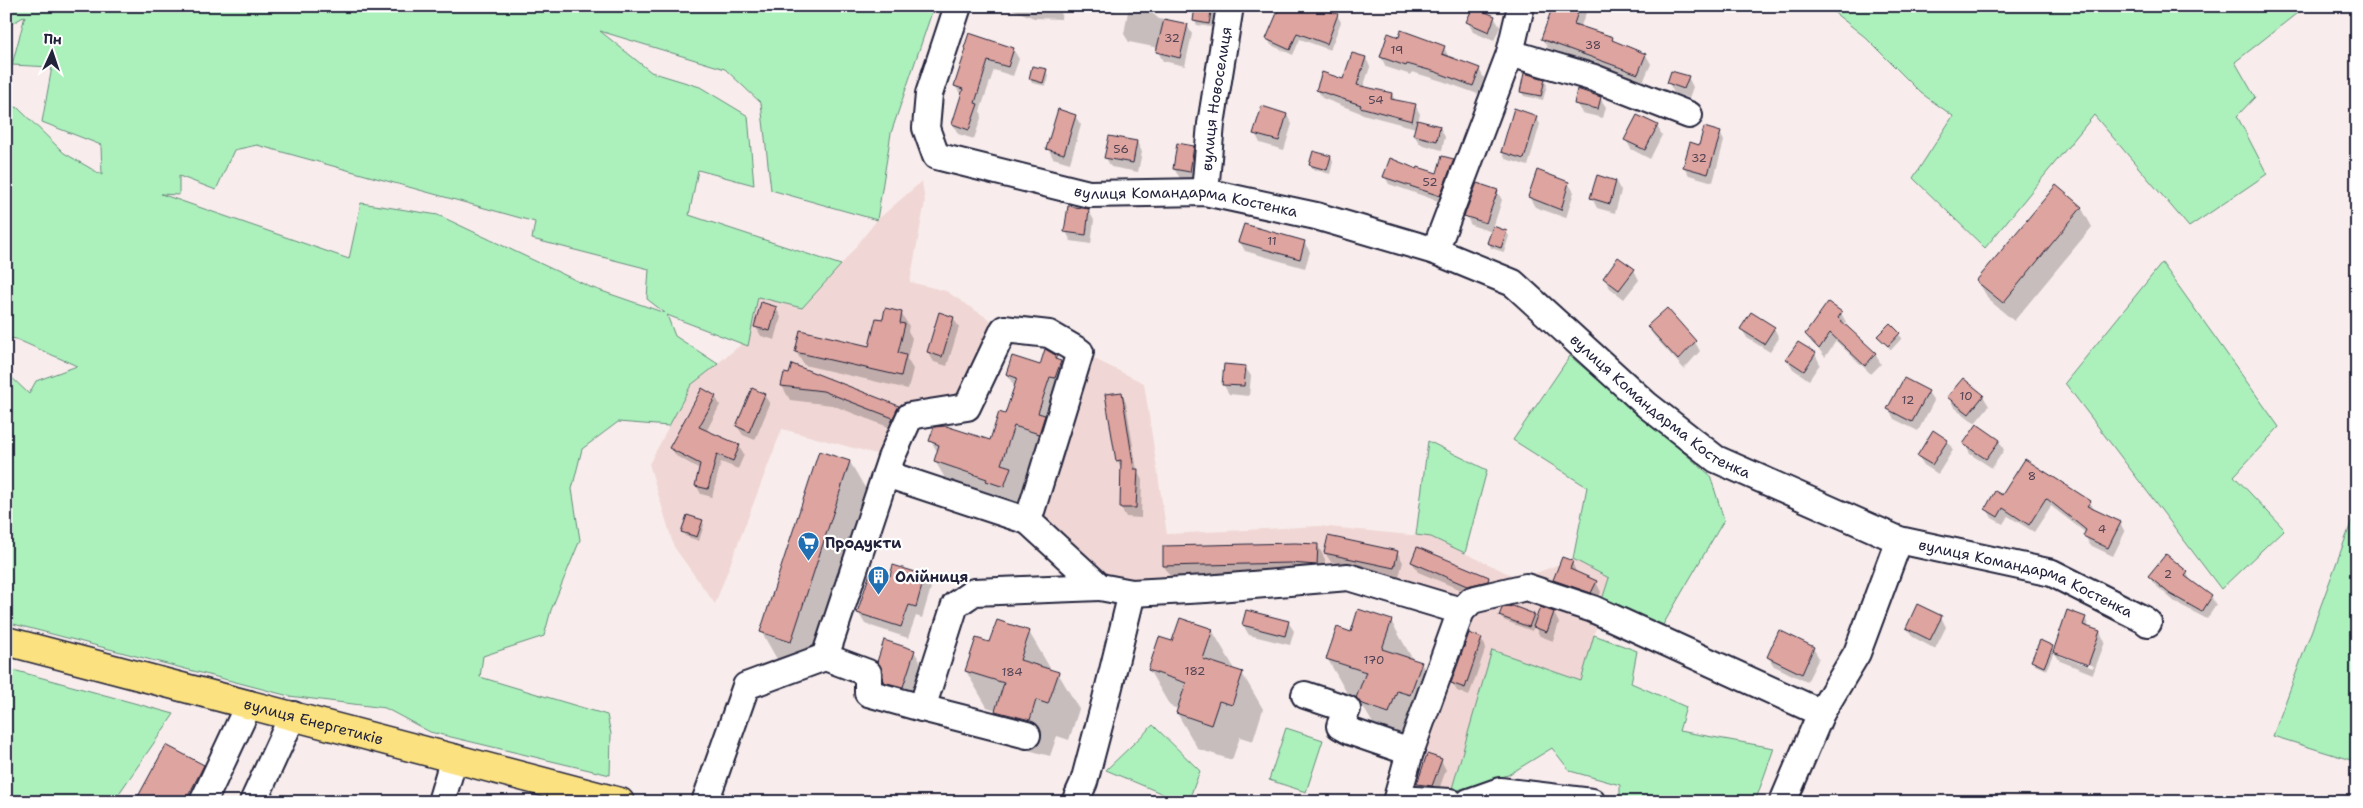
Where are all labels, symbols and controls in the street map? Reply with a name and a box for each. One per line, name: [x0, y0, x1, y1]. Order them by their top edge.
street label: вулиця Новоселиця: [1197, 25, 1237, 172]
north arrow: [28, 28, 78, 78]
text: Пн: [43, 30, 62, 48]
house number: 32: [1164, 30, 1180, 46]
house number: 38: [1585, 37, 1601, 53]
house number: 19: [1391, 42, 1403, 58]
house number: 54: [1368, 92, 1384, 108]
house number: 56: [1113, 141, 1129, 157]
house number: 32: [1691, 150, 1707, 166]
house number: 52: [1422, 174, 1438, 190]
street label: вулиця Командарма Костенка: [1072, 181, 1300, 222]
house number: 11: [1267, 233, 1277, 249]
street label: вулиця Командарма Костенка: [1566, 330, 1754, 483]
house number: 10: [1959, 388, 1973, 404]
house number: 12: [1902, 392, 1914, 408]
house number: 8: [2028, 468, 2036, 484]
house number: 4: [2098, 521, 2106, 537]
supermarket icon: Продукти: [797, 531, 821, 562]
place label: Продукти: [825, 533, 902, 553]
street label: вулиця Командарма Костенка: [1917, 534, 2137, 622]
building icon: Олійниця: [867, 565, 891, 596]
house number: 2: [2164, 566, 2172, 582]
place label: Олійниця: [895, 567, 969, 587]
house number: 170: [1364, 652, 1384, 668]
house number: 182: [1185, 663, 1205, 679]
house number: 184: [1001, 664, 1023, 680]
street label: вулиця Енергетиків: [242, 694, 385, 749]

